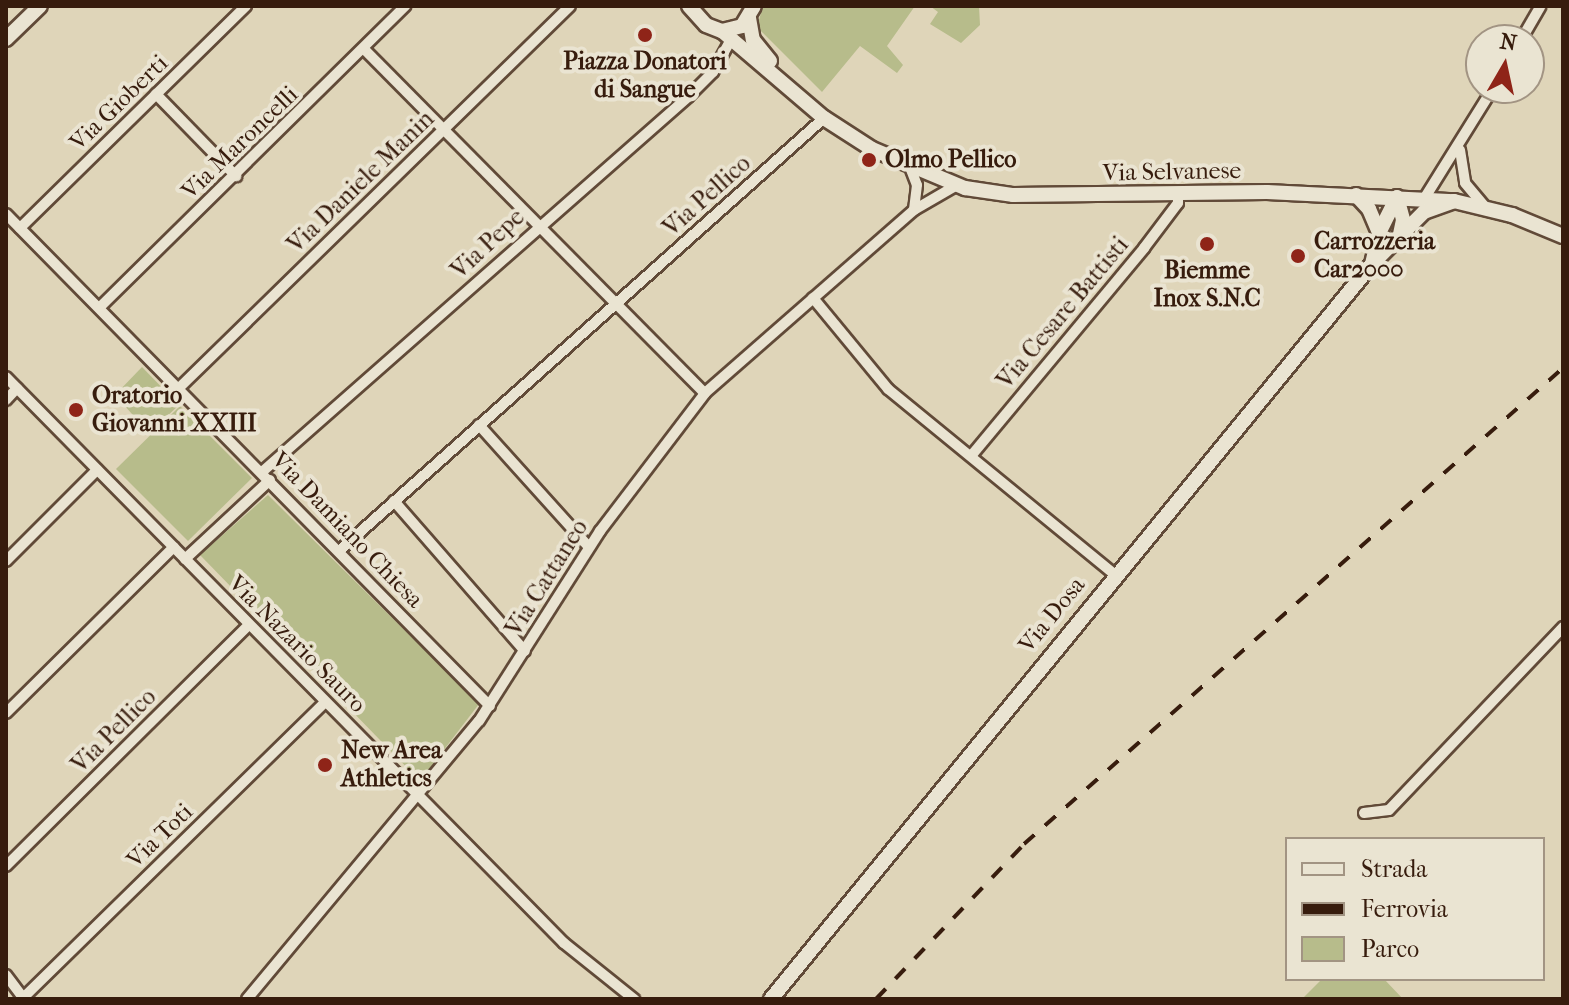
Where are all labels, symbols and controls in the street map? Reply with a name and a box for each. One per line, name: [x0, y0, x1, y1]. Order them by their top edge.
north arrow: [1465, 24, 1545, 104]
marker: Piazza Donatori di Sangue: [636, 26, 654, 44]
text: N: [1498, 28, 1519, 56]
place label: Piazza Donatori di Sangue: [563, 48, 727, 104]
street label: Via Gioberti: [64, 49, 174, 157]
street label: Via Maroncelli: [176, 80, 304, 206]
street label: Via Daniele Manin: [282, 105, 440, 259]
place label: Olmo Pellico: [885, 146, 1017, 174]
street label: Via Pellico: [657, 149, 757, 243]
marker: Olmo Pellico: [860, 151, 878, 169]
street label: Via Selvanese: [1102, 156, 1242, 188]
street label: Via Pepe: [445, 203, 531, 285]
place label: Carrozzeria Car2000: [1314, 228, 1435, 284]
street label: Via Cesare Battisti: [991, 231, 1135, 395]
marker: Biemme Inox S.N.C: [1198, 235, 1216, 253]
marker: Carrozzeria Car2000: [1289, 247, 1307, 265]
place label: Biemme Inox S.N.C: [1153, 257, 1261, 313]
place label: Oratorio Giovanni XXIII: [92, 382, 257, 438]
marker: Oratorio Giovanni XXIII: [67, 401, 85, 419]
street label: Via Damiano Chiesa: [265, 446, 429, 614]
street label: Via Cattaneo: [500, 514, 594, 642]
street label: Via Nazario Sauro: [222, 569, 372, 719]
street label: Via Dosa: [1013, 571, 1091, 659]
street label: Via Pellico: [66, 683, 162, 779]
place label: New Area Athletics: [341, 737, 442, 793]
marker: New Area Athletics: [316, 756, 334, 774]
street label: Via Toti: [121, 798, 199, 874]
legend: [1285, 837, 1545, 981]
text: Strada: [1361, 855, 1427, 883]
text: Ferrovia: [1361, 895, 1448, 923]
text: Parco: [1361, 935, 1419, 963]

